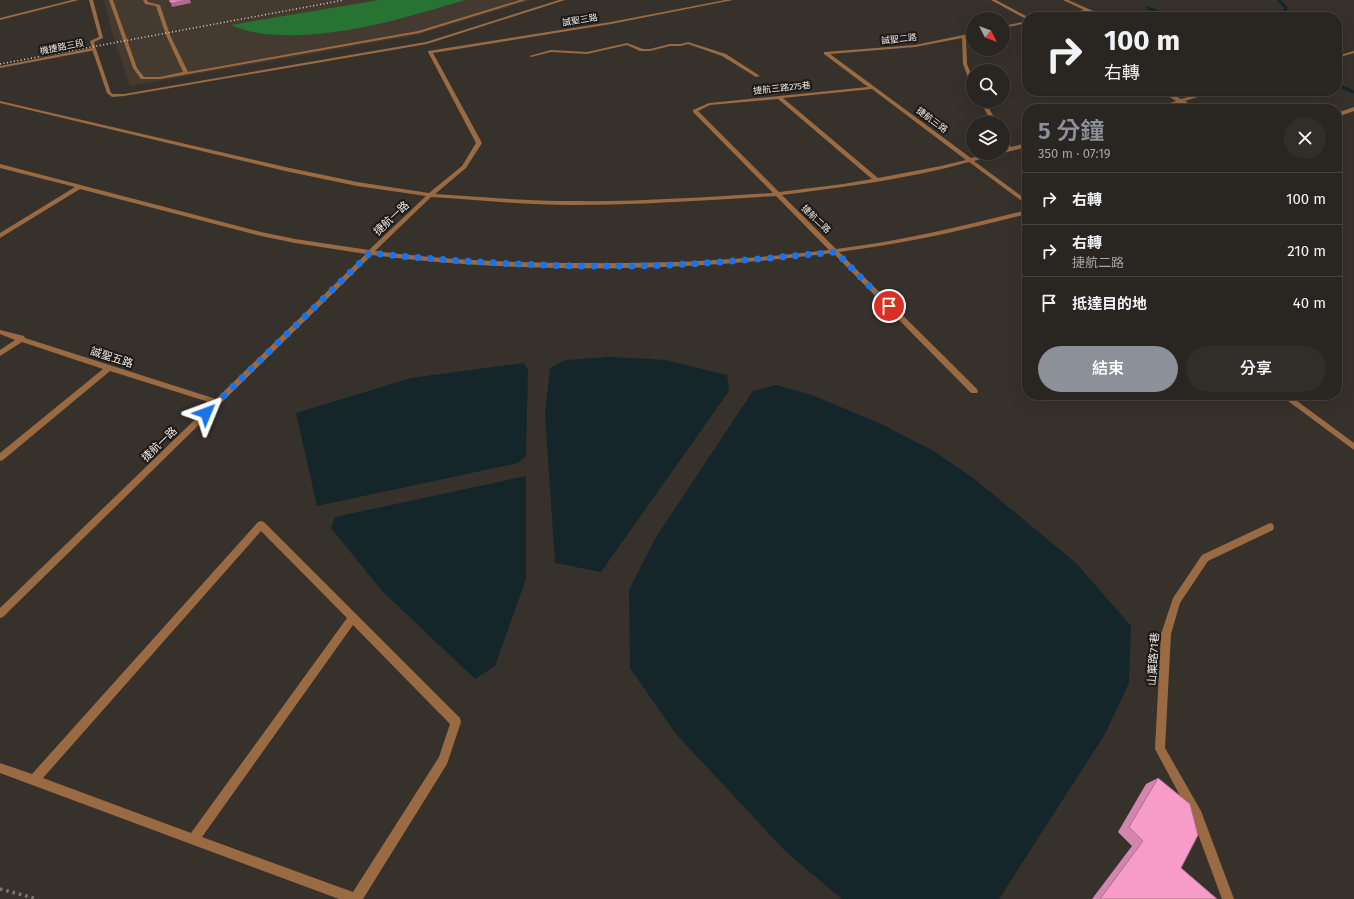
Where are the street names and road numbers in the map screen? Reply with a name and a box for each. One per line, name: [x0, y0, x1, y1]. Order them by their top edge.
street label: 誠聖三路: [561, 12, 599, 28]
street label: 誠聖二路: [881, 32, 917, 46]
street label: 機捷路三段: [39, 38, 85, 56]
street label: 捷航三路275巷: [753, 80, 811, 96]
street label: 捷航三路: [915, 105, 949, 135]
street label: 捷航一路: [371, 199, 412, 238]
street label: 捷航二路: [800, 203, 832, 235]
street label: 誠聖五路: [89, 344, 135, 370]
street label: 捷航一路: [139, 424, 180, 464]
street label: 山菓路71巷: [1145, 632, 1162, 686]

